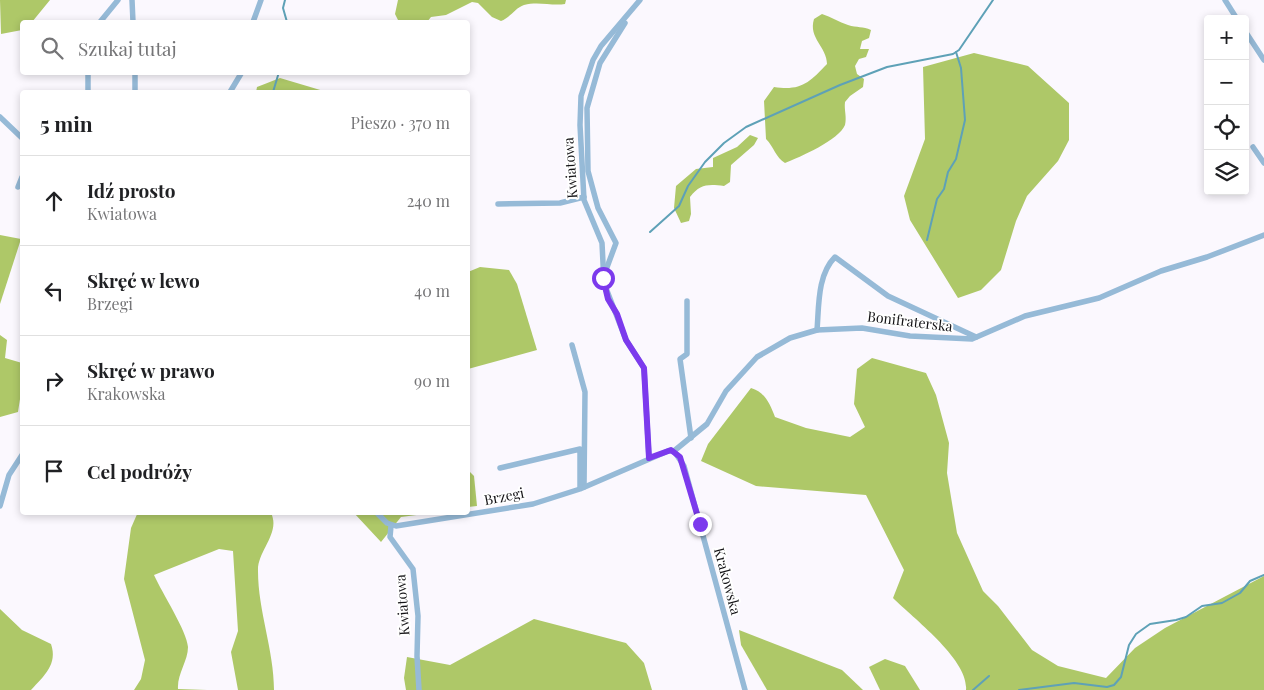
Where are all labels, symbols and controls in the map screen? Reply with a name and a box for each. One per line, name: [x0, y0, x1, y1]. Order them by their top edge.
map controls: [1204, 15, 1249, 195]
button: +: [1204, 15, 1249, 60]
search box: [20, 20, 470, 75]
icon: search: [38, 34, 66, 62]
text: Szukaj tutaj: [78, 35, 177, 61]
button: −: [1204, 60, 1249, 105]
button: locate: [1204, 105, 1249, 150]
text: 5 min: [40, 109, 93, 137]
text: Pieszo · 370 m: [351, 112, 450, 133]
street label: Kwiatowa: [558, 137, 582, 199]
button: layers: [1204, 150, 1249, 195]
text: Idź prosto: [87, 177, 175, 203]
icon: ahead: [40, 187, 68, 215]
text: 240 m: [407, 190, 450, 211]
text: Kwiatowa: [87, 203, 157, 224]
text: Skręć w lewo: [87, 267, 200, 293]
route start: [592, 267, 615, 290]
icon: left: [40, 277, 68, 305]
text: 40 m: [414, 280, 450, 301]
text: Brzegi: [87, 293, 133, 314]
street label: Bonifraterska: [866, 306, 954, 336]
text: Skręć w prawo: [87, 357, 215, 383]
icon: right: [40, 367, 68, 395]
text: 90 m: [414, 370, 450, 391]
text: Krakowska: [87, 383, 166, 404]
icon: arrive: [40, 457, 68, 485]
text: Cel podróży: [87, 458, 192, 484]
street label: Brzegi: [482, 483, 526, 509]
route end: [689, 513, 712, 536]
street label: Krakowska: [710, 545, 746, 617]
street label: Kwiatowa: [390, 574, 414, 636]

